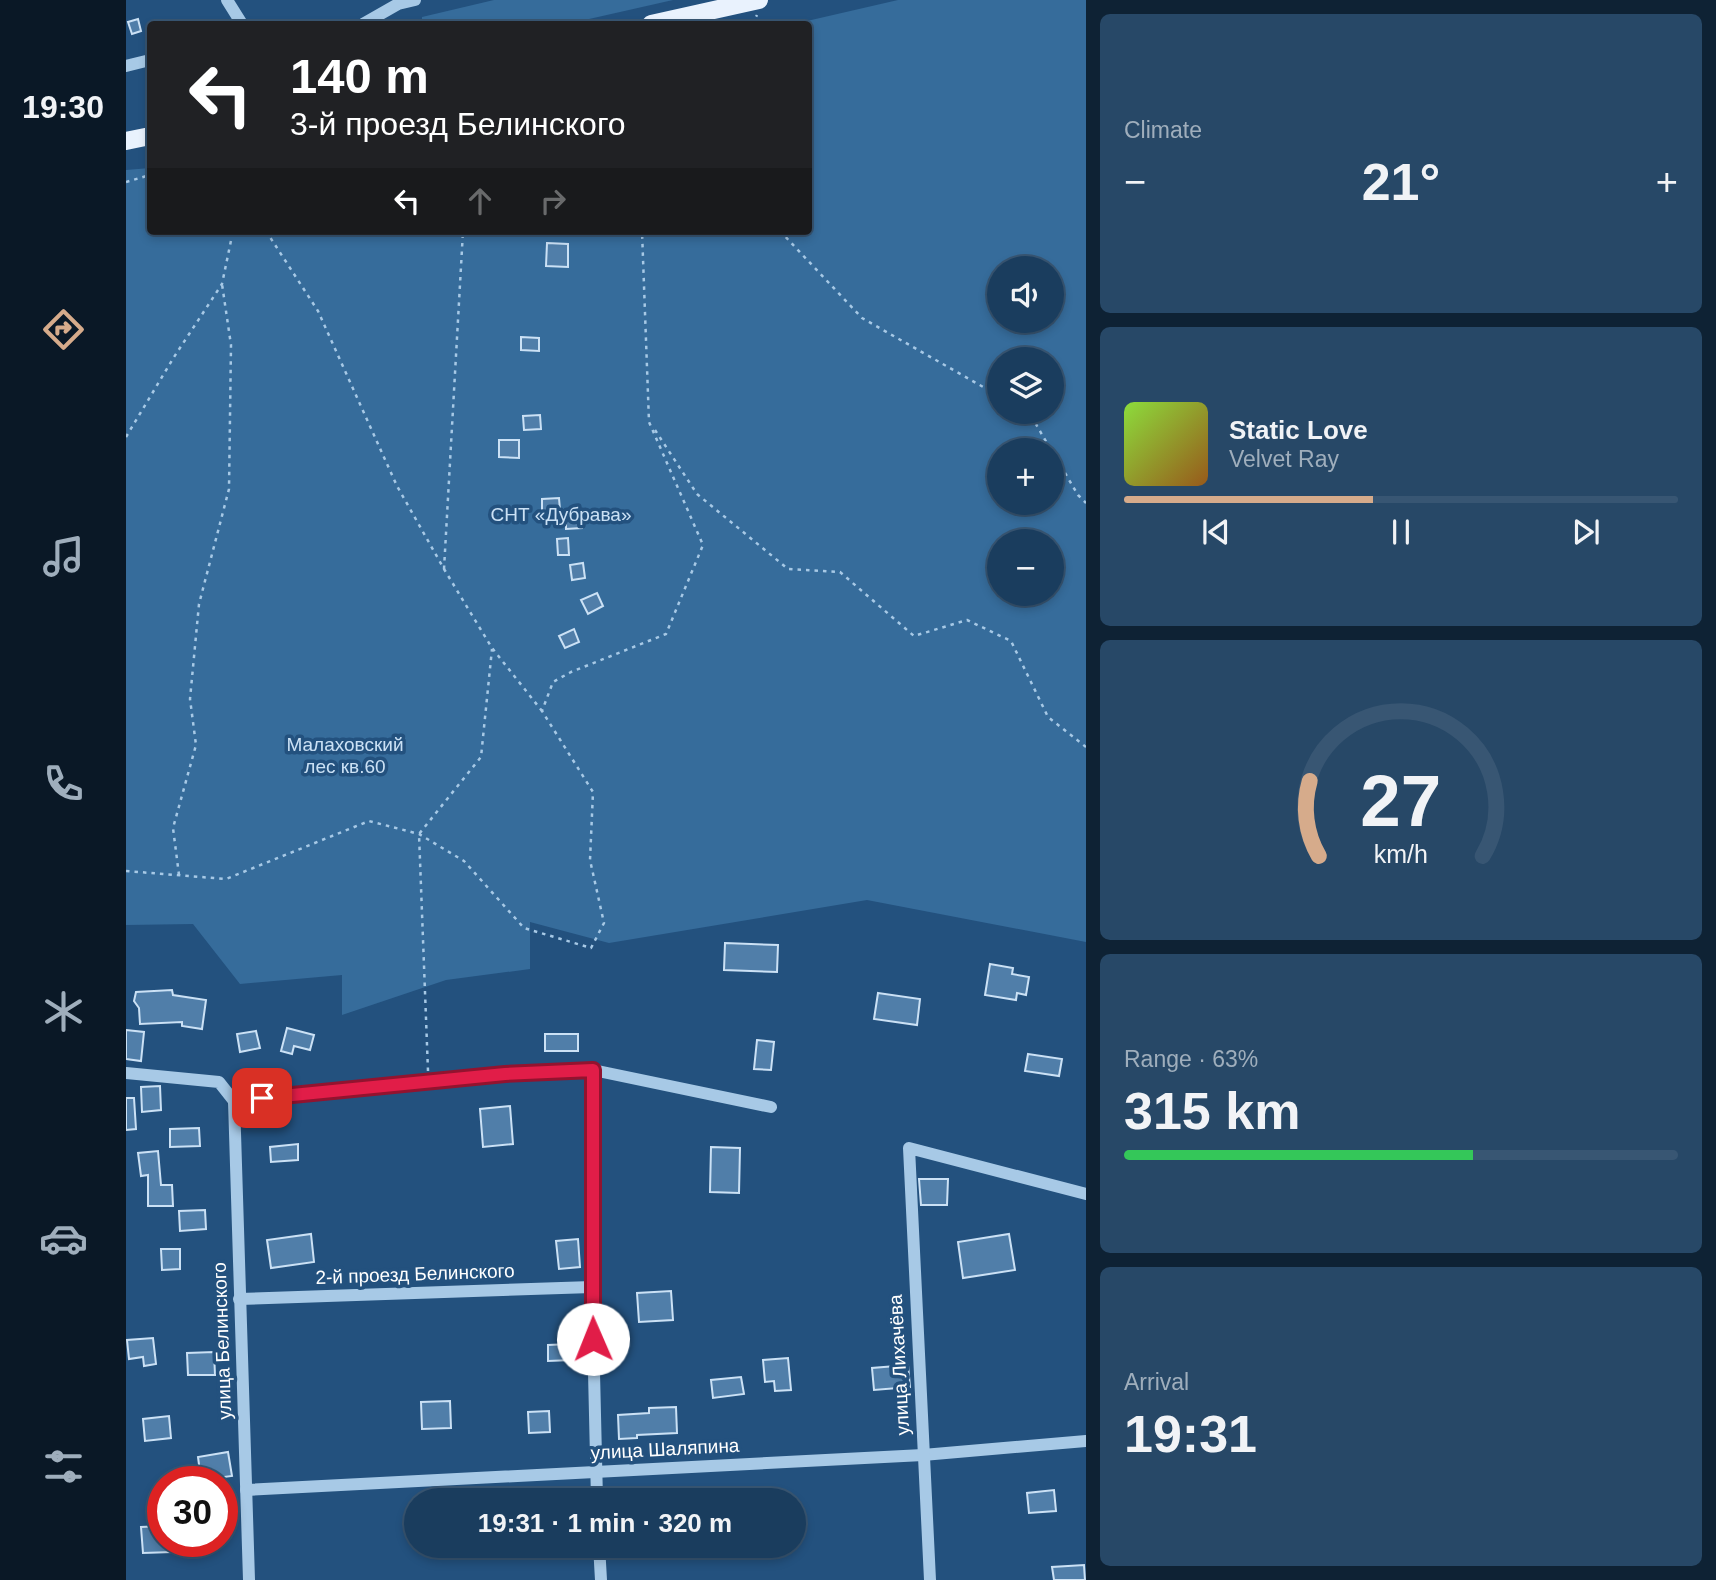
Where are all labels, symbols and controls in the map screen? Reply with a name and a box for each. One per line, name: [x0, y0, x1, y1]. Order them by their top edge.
icon: left: [175, 49, 266, 140]
text: 140 m: [290, 49, 429, 103]
text: 19:30: [22, 89, 104, 125]
text: 3-й проезд Белинского: [290, 106, 626, 142]
text: Climate: [1124, 117, 1202, 143]
text: 21°: [1362, 153, 1440, 211]
text: −: [1124, 161, 1146, 203]
text: +: [1656, 161, 1678, 203]
icon: left: [388, 182, 426, 220]
icon: ahead: [461, 182, 499, 220]
icon: right: [534, 182, 572, 220]
map controls: [987, 256, 1064, 606]
button: sound: [987, 256, 1064, 333]
icon: directions: [39, 305, 88, 354]
button: layers: [987, 347, 1064, 424]
text: Static Love: [1229, 415, 1368, 445]
button: +: [987, 438, 1064, 515]
text: Velvet Ray: [1229, 446, 1339, 472]
park label: СНТ «Дубрава»: [491, 504, 631, 525]
icon: previous: [1197, 513, 1235, 551]
icon: pause: [1382, 513, 1420, 551]
icon: next: [1567, 513, 1605, 551]
button: −: [987, 529, 1064, 606]
icon: music: [39, 532, 88, 581]
park label: Малаховский лес кв.60: [286, 734, 404, 777]
icon: phone: [39, 759, 88, 808]
text: 27: [1361, 760, 1441, 841]
text: km/h: [1374, 840, 1428, 868]
icon: climate: [39, 987, 88, 1036]
text: Range · 63%: [1124, 1046, 1258, 1072]
pin: [232, 1068, 292, 1128]
icon: arrive: [243, 1079, 281, 1117]
text: 315 km: [1124, 1082, 1300, 1140]
icon: car: [39, 1214, 88, 1263]
street label: 2-й проезд Белинского: [315, 1260, 515, 1288]
street label: улица Белинского: [209, 1262, 235, 1420]
street label: улица Лихачёва: [885, 1294, 913, 1436]
position arrow: [556, 1302, 630, 1376]
text: Arrival: [1124, 1369, 1189, 1395]
text: 19:31: [1124, 1405, 1257, 1463]
street label: улица Шаляпина: [590, 1435, 740, 1463]
icon: filters: [39, 1442, 88, 1491]
speed limit sign: 30: [147, 1466, 238, 1557]
text: 19:31 · 1 min · 320 m: [478, 1508, 732, 1538]

